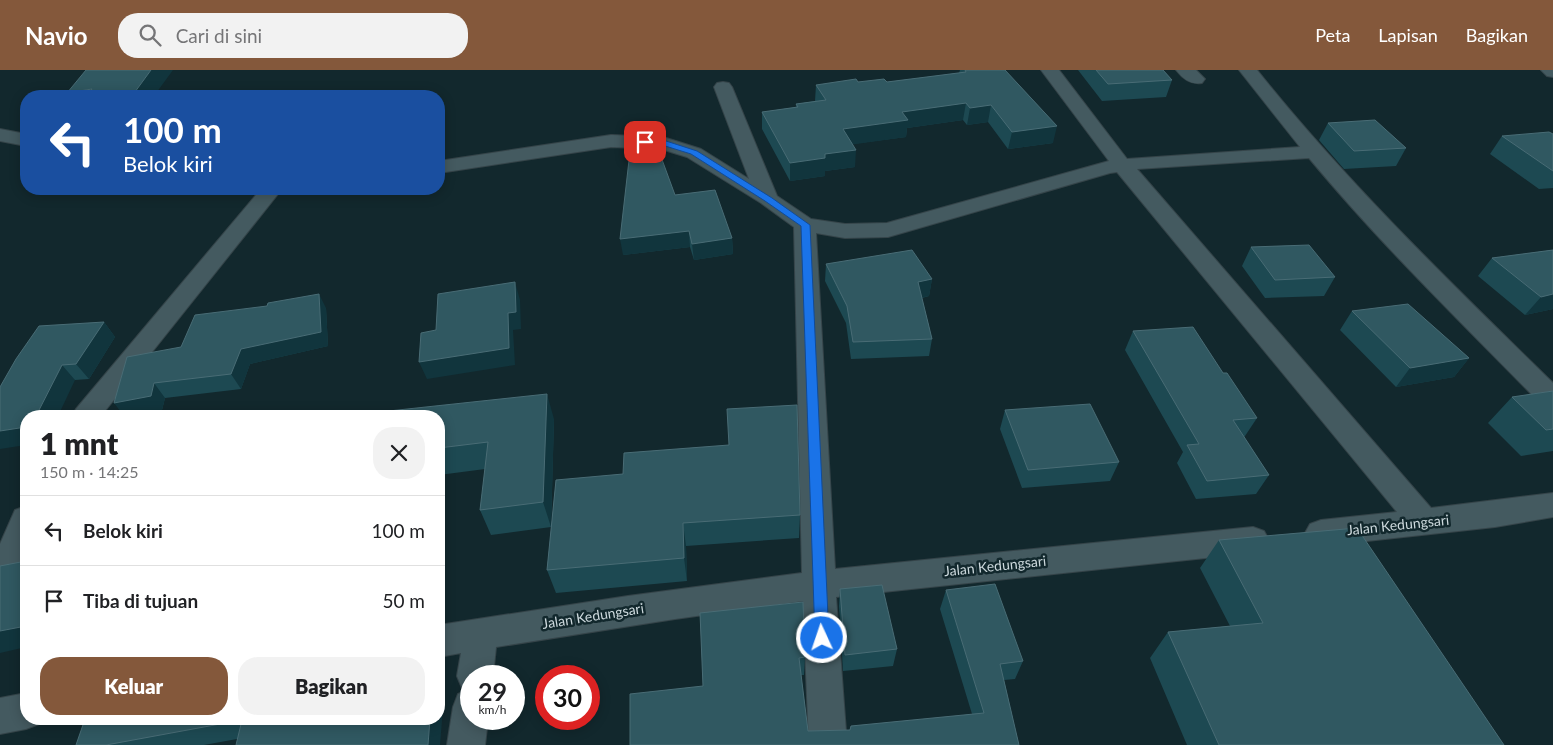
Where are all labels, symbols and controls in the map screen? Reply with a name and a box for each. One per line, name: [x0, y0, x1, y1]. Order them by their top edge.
search box: [118, 13, 468, 58]
text: Navio: [25, 21, 88, 50]
icon: search: [136, 21, 164, 49]
text: Cari di sini: [176, 24, 262, 47]
text: Peta: [1315, 24, 1350, 46]
text: Lapisan: [1378, 24, 1438, 46]
text: Bagikan: [1466, 24, 1528, 46]
text: 100 m: [123, 108, 222, 150]
icon: left: [40, 110, 105, 175]
pin: [624, 121, 666, 163]
icon: arrive: [631, 128, 659, 156]
text: Belok kiri: [123, 150, 213, 177]
text: 1 mnt: [40, 425, 118, 461]
button: close: [373, 427, 425, 479]
text: 150 m · 14:25: [40, 462, 139, 481]
street label: Jalan Kedungsari: [1346, 511, 1450, 538]
icon: left: [40, 517, 68, 545]
text: Belok kiri: [83, 519, 163, 542]
text: 100 m: [371, 519, 425, 542]
street label: Jalan Kedungsari: [943, 552, 1047, 579]
icon: arrive: [40, 587, 68, 615]
text: Tiba di tujuan: [83, 589, 198, 612]
text: 50 m: [382, 589, 425, 612]
street label: Jalan Kedungsari: [541, 599, 645, 632]
position arrow: [795, 611, 847, 663]
button: Keluar: [40, 657, 228, 715]
button: Bagikan: [238, 657, 425, 715]
speed limit sign: 30: [535, 665, 600, 730]
text: 29: [478, 676, 507, 706]
text: km/h: [478, 702, 507, 717]

